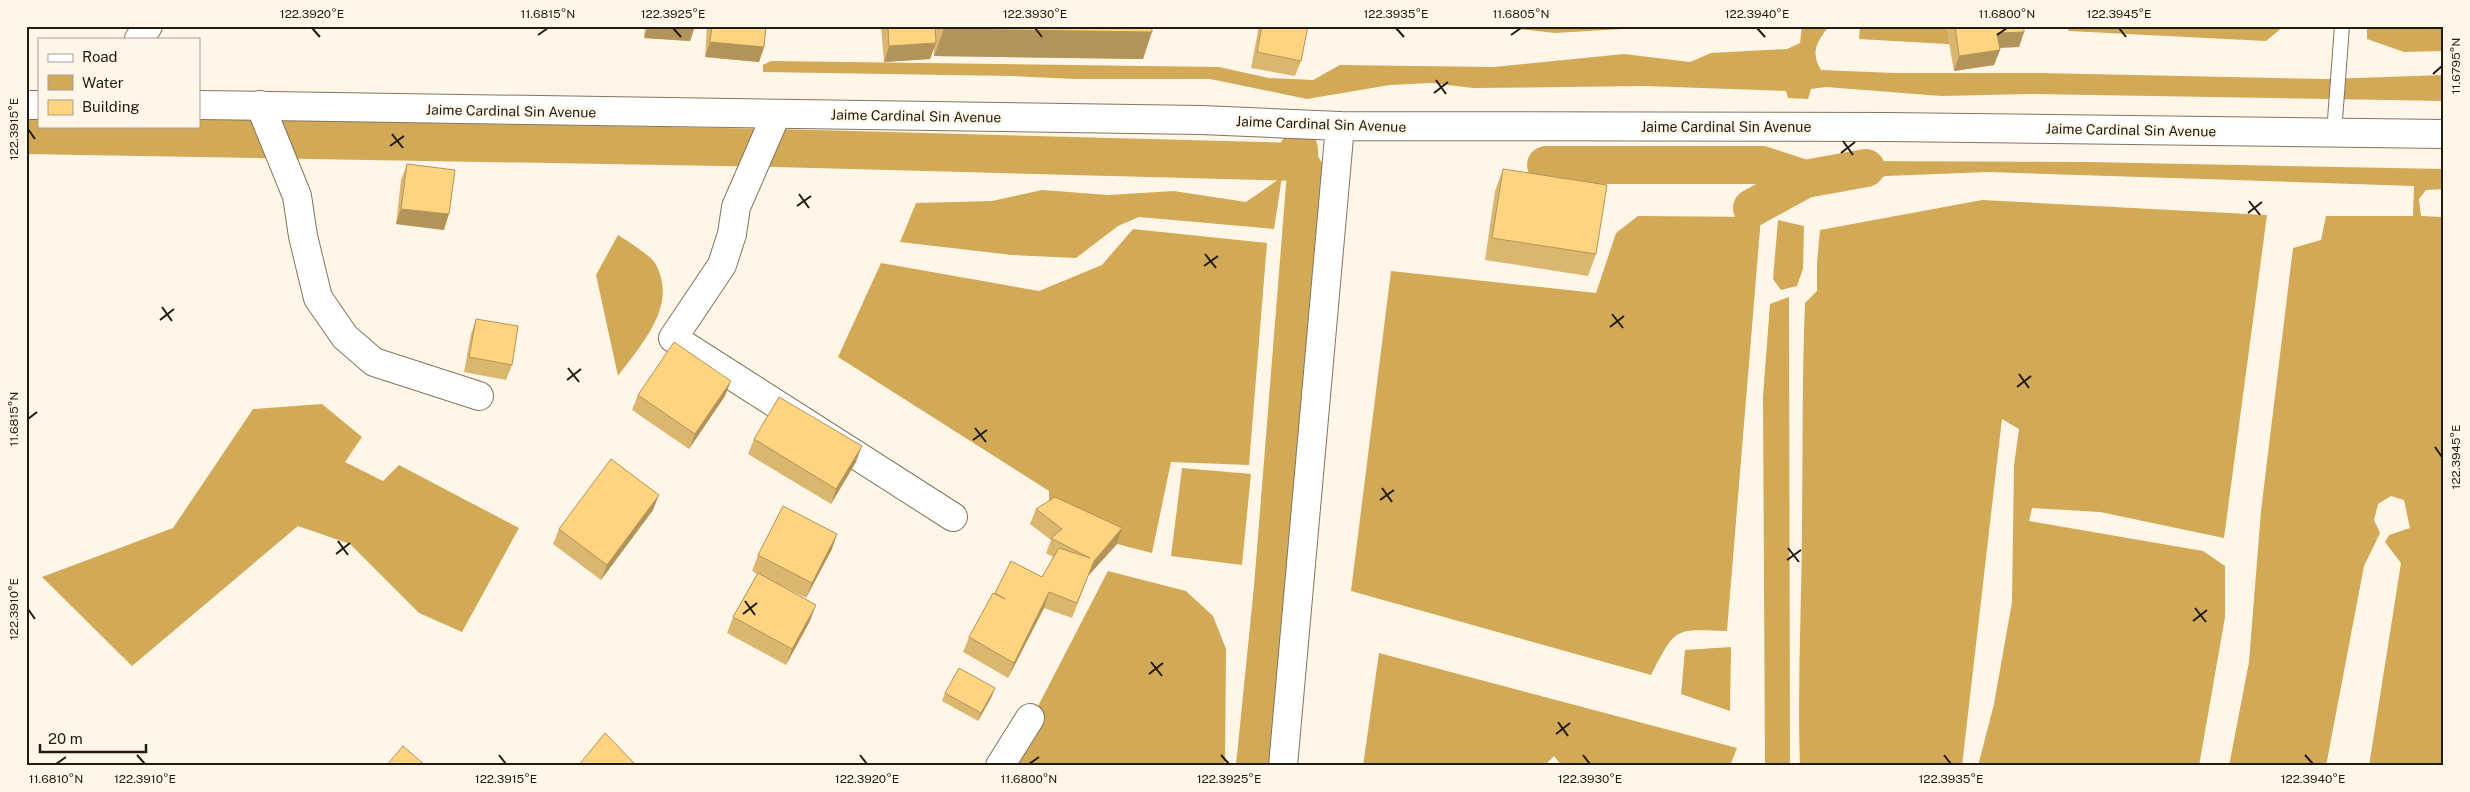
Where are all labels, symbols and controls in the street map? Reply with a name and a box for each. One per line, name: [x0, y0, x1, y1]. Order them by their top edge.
text: 122.3920°E: [280, 7, 344, 21]
text: 11.6815°N: [521, 7, 575, 21]
text: 122.3925°E: [641, 7, 705, 21]
text: 122.3930°E: [1003, 7, 1067, 21]
text: 122.3935°E: [1363, 7, 1429, 21]
text: 11.6805°N: [1492, 7, 1550, 21]
text: 122.3940°E: [1725, 7, 1789, 21]
text: 11.6800°N: [1979, 7, 2035, 21]
text: 122.3945°E: [2087, 7, 2151, 21]
legend: [38, 38, 200, 128]
text: 11.6795°N: [2449, 38, 2463, 94]
text: Road: [82, 48, 118, 65]
text: Water: [82, 74, 124, 91]
text: 122.3915°E: [7, 98, 21, 160]
text: Building: [82, 98, 140, 115]
street label: Jaime Cardinal Sin Avenue: [426, 102, 597, 120]
street label: Jaime Cardinal Sin Avenue: [831, 107, 1002, 125]
street label: Jaime Cardinal Sin Avenue: [1235, 113, 1407, 135]
street label: Jaime Cardinal Sin Avenue: [1641, 119, 1811, 135]
street label: Jaime Cardinal Sin Avenue: [2046, 121, 2217, 139]
text: 11.6815°N: [7, 392, 21, 446]
text: 122.3945°E: [2449, 425, 2463, 489]
text: 122.3910°E: [7, 578, 21, 640]
scale bar: [40, 722, 146, 754]
text: 20 m: [48, 730, 83, 747]
text: 11.6810°N: [29, 772, 83, 786]
text: 122.3910°E: [114, 772, 176, 786]
text: 122.3915°E: [475, 772, 537, 786]
text: 122.3920°E: [835, 772, 899, 786]
text: 11.6800°N: [1001, 772, 1057, 786]
text: 122.3925°E: [1197, 772, 1261, 786]
text: 122.3930°E: [1558, 772, 1622, 786]
text: 122.3935°E: [1918, 772, 1984, 786]
text: 122.3940°E: [2281, 772, 2345, 786]

